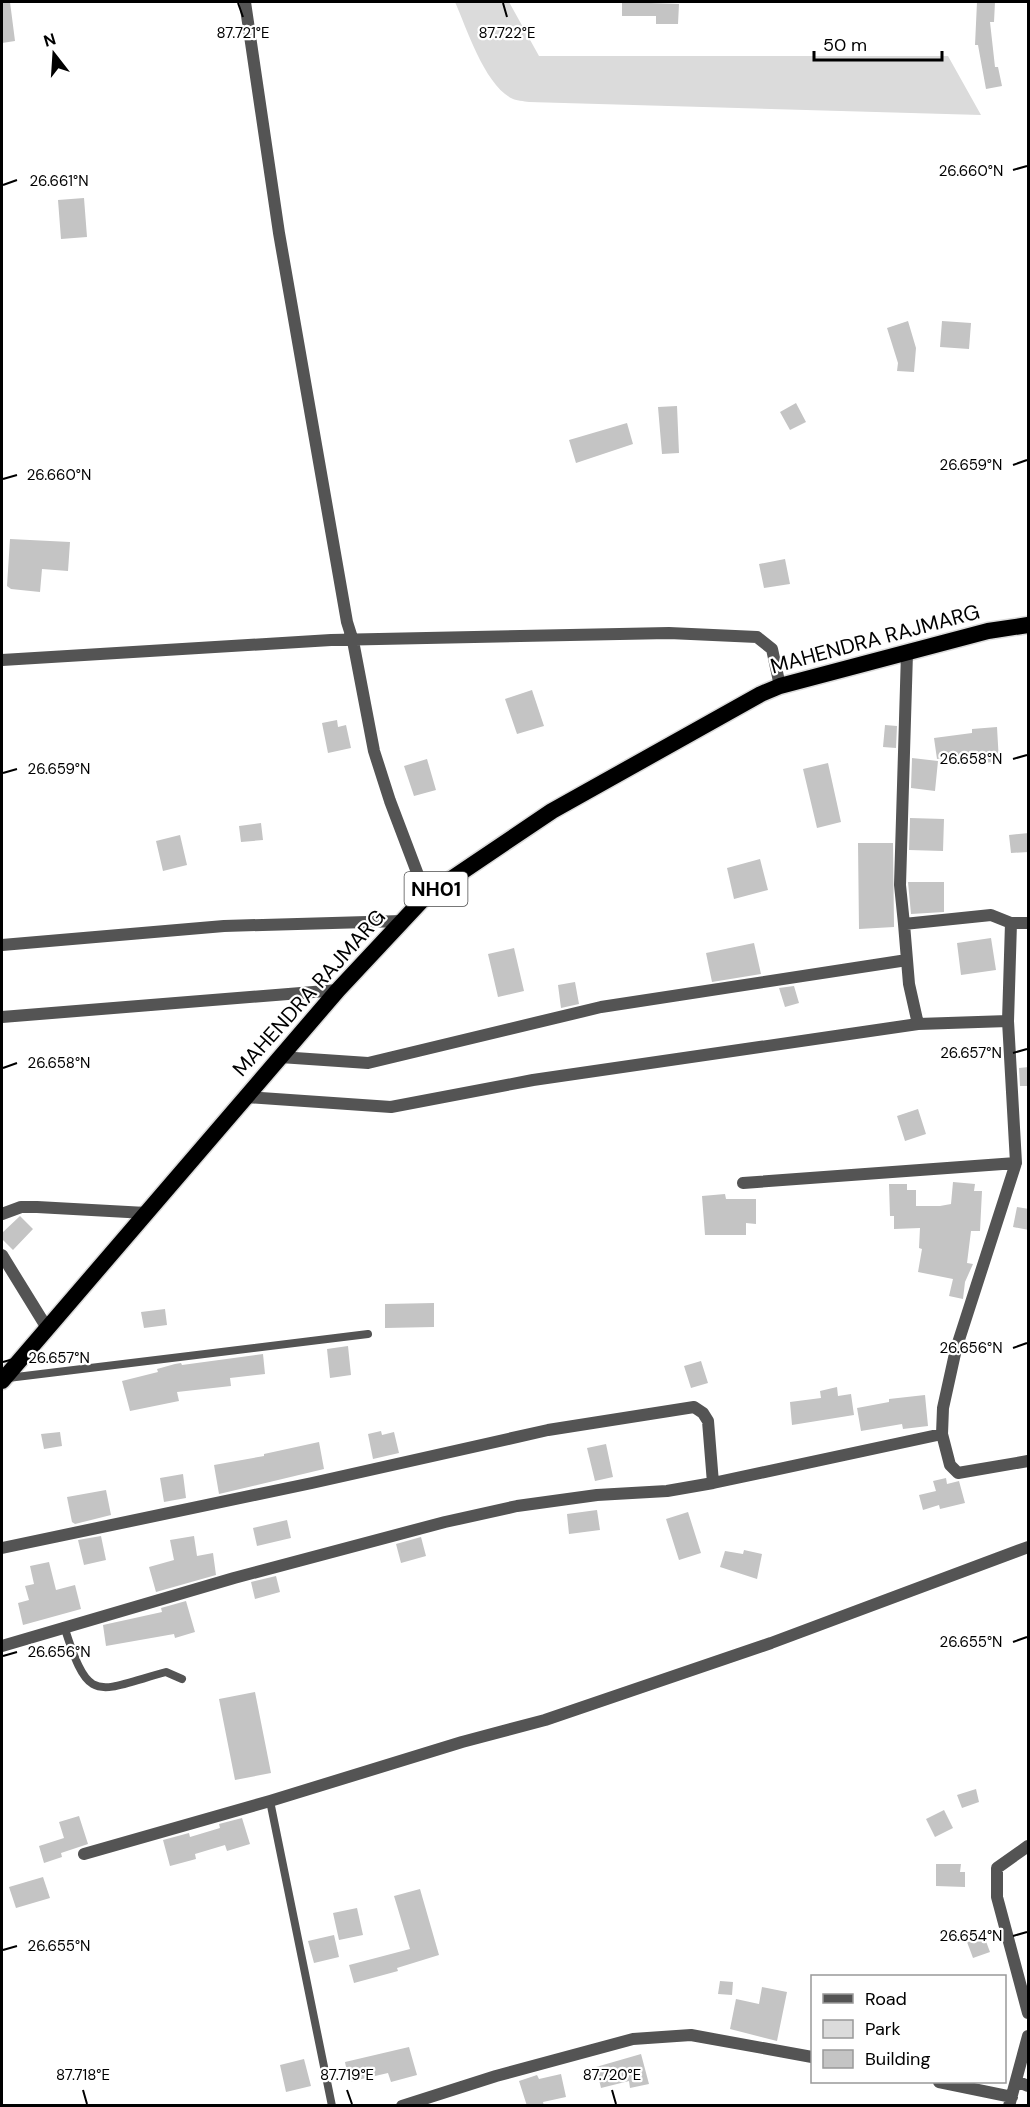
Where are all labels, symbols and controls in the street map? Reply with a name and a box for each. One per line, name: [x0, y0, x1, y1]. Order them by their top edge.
text: 87.721°E: [217, 23, 269, 43]
text: 87.722°E: [479, 23, 535, 43]
north arrow: [24, 24, 84, 84]
scale bar: [814, 24, 942, 62]
text: N: [41, 28, 58, 52]
text: 50 m: [823, 33, 867, 57]
text: 26.660°N: [939, 161, 1003, 181]
text: 26.661°N: [29, 171, 89, 191]
text: 26.659°N: [940, 455, 1002, 475]
text: 26.660°N: [27, 465, 91, 485]
street label: MAHENDRA RAJMARG: [767, 598, 983, 680]
text: 26.658°N: [940, 749, 1002, 769]
text: 26.659°N: [28, 759, 90, 779]
road number: NH01: [404, 872, 468, 906]
street label: MAHENDRA RAJMARG: [226, 903, 392, 1083]
text: 26.657°N: [940, 1043, 1002, 1063]
text: 26.658°N: [28, 1053, 90, 1073]
text: 26.656°N: [939, 1338, 1003, 1358]
text: 26.657°N: [28, 1348, 90, 1368]
text: 26.655°N: [940, 1632, 1002, 1652]
text: 26.656°N: [27, 1642, 91, 1662]
text: 26.654°N: [940, 1926, 1002, 1946]
text: 26.655°N: [28, 1936, 90, 1956]
legend: [811, 1975, 1006, 2083]
text: Road: [865, 1987, 907, 2011]
text: Park: [865, 2017, 901, 2041]
text: Building: [865, 2047, 930, 2071]
text: 87.718°E: [56, 2065, 110, 2085]
text: 87.719°E: [320, 2065, 374, 2085]
text: 87.720°E: [583, 2065, 641, 2085]

